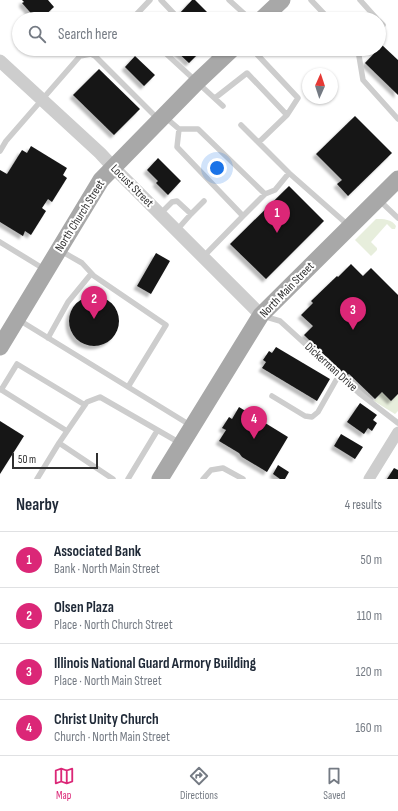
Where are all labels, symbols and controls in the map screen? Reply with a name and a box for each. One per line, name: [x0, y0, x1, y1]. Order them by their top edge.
search box: [12, 12, 386, 56]
icon: search: [26, 23, 48, 45]
text: Search here: [58, 25, 118, 44]
north arrow: [302, 68, 338, 104]
your location: [207, 158, 227, 178]
street label: Locust Street: [107, 161, 157, 211]
street label: North Church Street: [52, 177, 108, 255]
pin: 1: [264, 200, 290, 233]
street label: North Main Street: [257, 259, 318, 321]
pin: 2: [81, 286, 107, 319]
pin: 3: [340, 297, 366, 330]
street label: Dickerman Drive: [301, 339, 361, 395]
pin: 4: [241, 406, 267, 439]
scale bar: [12, 451, 98, 470]
text: 50 m: [18, 453, 36, 466]
text: Nearby: [16, 495, 59, 515]
text: 4 results: [345, 497, 382, 513]
text: Associated Bank: [54, 542, 141, 561]
text: 1: [26, 552, 32, 568]
text: 50 m: [361, 552, 382, 568]
text: Bank · North Main Street: [54, 561, 160, 577]
text: Olsen Plaza: [54, 598, 114, 617]
text: 2: [26, 608, 32, 624]
text: 110 m: [357, 608, 382, 624]
text: Place · North Church Street: [54, 617, 173, 633]
text: Illinois National Guard Armory Building: [54, 654, 256, 673]
text: 3: [26, 664, 32, 680]
text: 120 m: [356, 664, 382, 680]
text: Place · North Main Street: [54, 673, 162, 689]
text: Christ Unity Church: [54, 710, 159, 729]
text: 4: [26, 720, 32, 736]
text: 160 m: [356, 720, 382, 736]
text: Church · North Main Street: [54, 729, 170, 745]
tab: Map: [53, 765, 75, 802]
tab: Directions: [180, 765, 218, 802]
tab: Saved: [323, 765, 345, 802]

